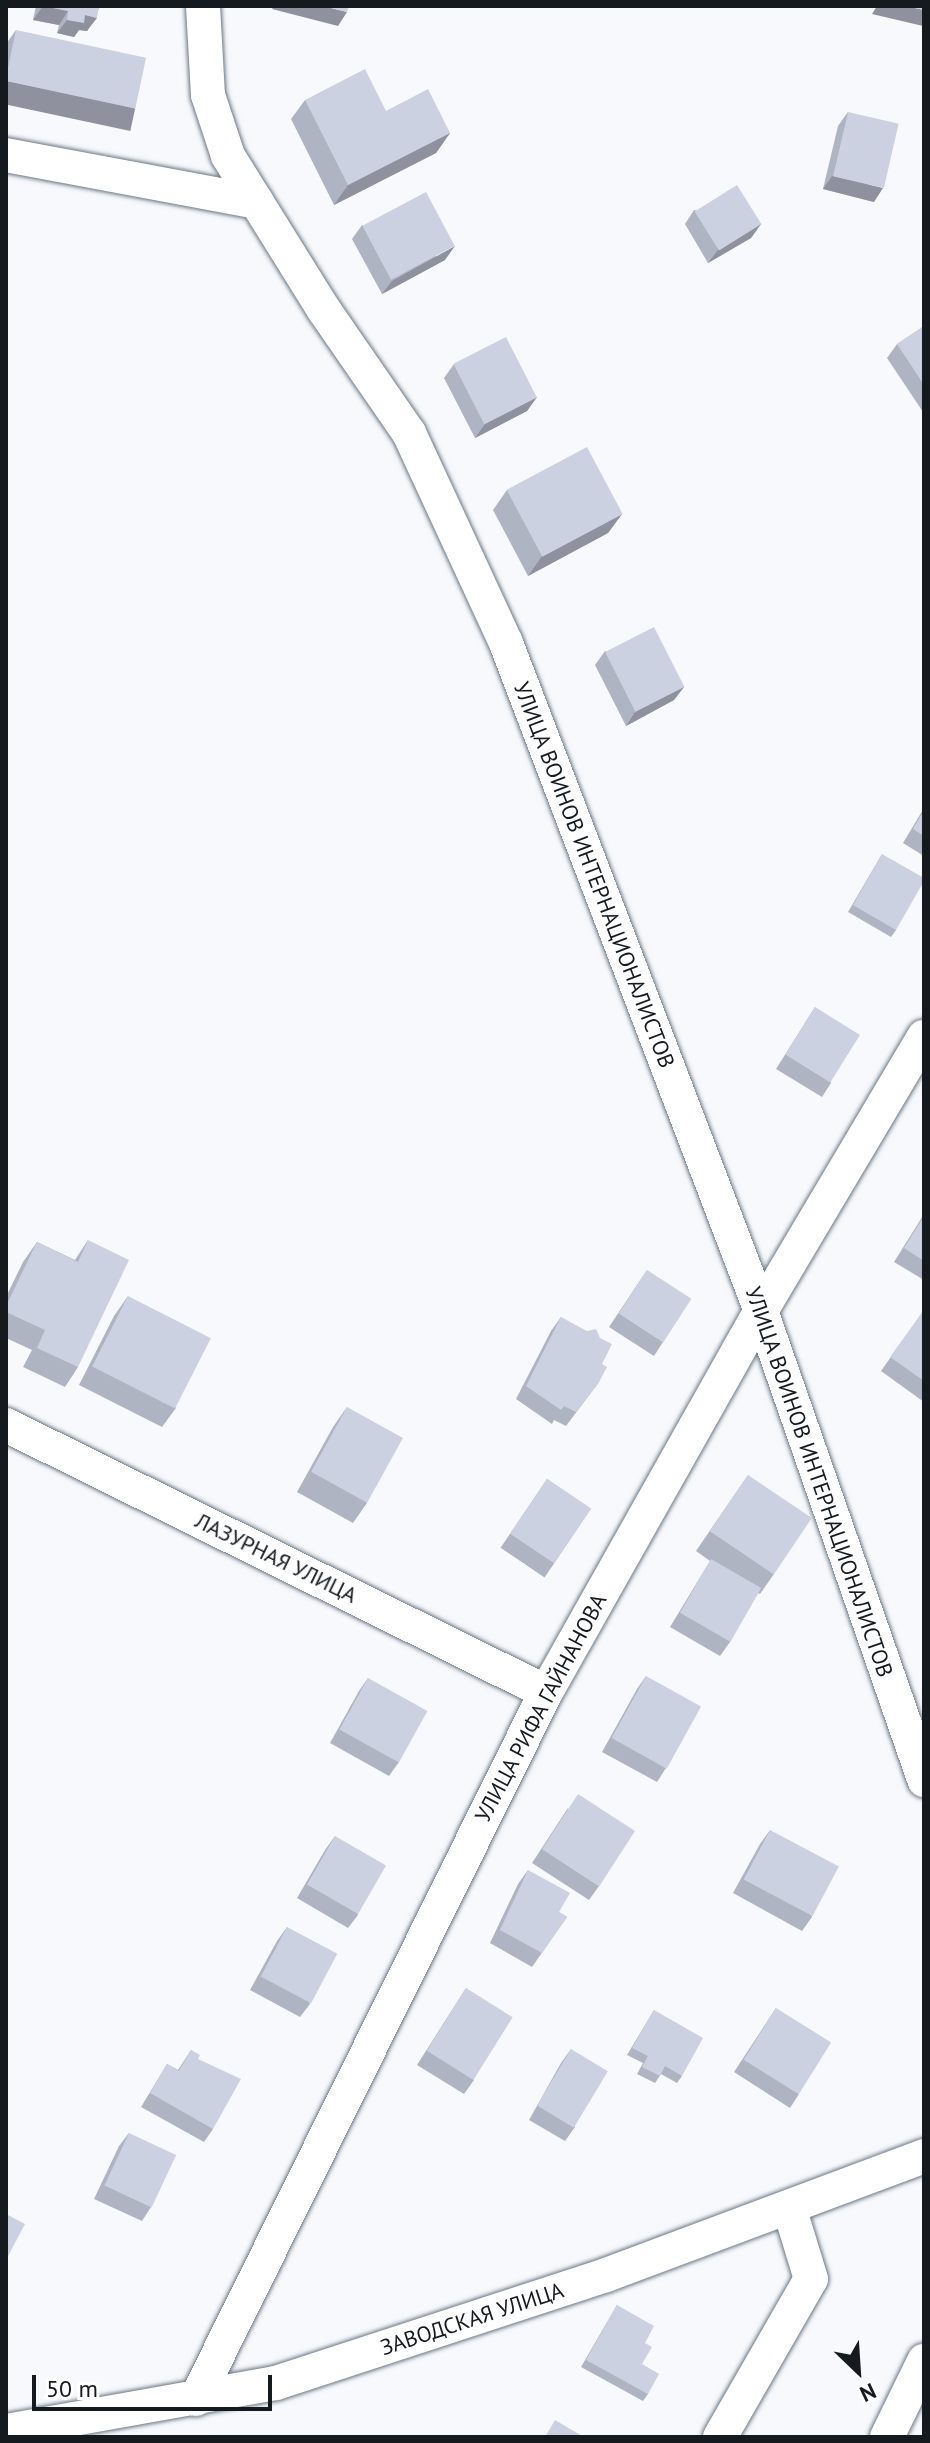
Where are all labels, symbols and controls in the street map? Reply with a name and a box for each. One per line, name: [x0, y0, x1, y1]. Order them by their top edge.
street label: УЛИЦА ВОИНОВ ИНТЕРНАЦИОНАЛИСТОВ: [508, 678, 680, 1072]
street label: УЛИЦА ВОИНОВ ИНТЕРНАЦИОНАЛИСТОВ: [739, 1283, 899, 1681]
street label: ЛАЗУРНАЯ УЛИЦА: [191, 1507, 361, 1609]
street label: УЛИЦА РИФА ГАЙНАНОВА: [469, 1589, 613, 1827]
street label: ЗАВОДСКАЯ УЛИЦА: [377, 2277, 567, 2361]
north arrow: [818, 2331, 898, 2411]
scale bar: [36, 2359, 276, 2409]
text: 50 m: [46, 2373, 98, 2404]
text: N: [856, 2377, 881, 2408]

